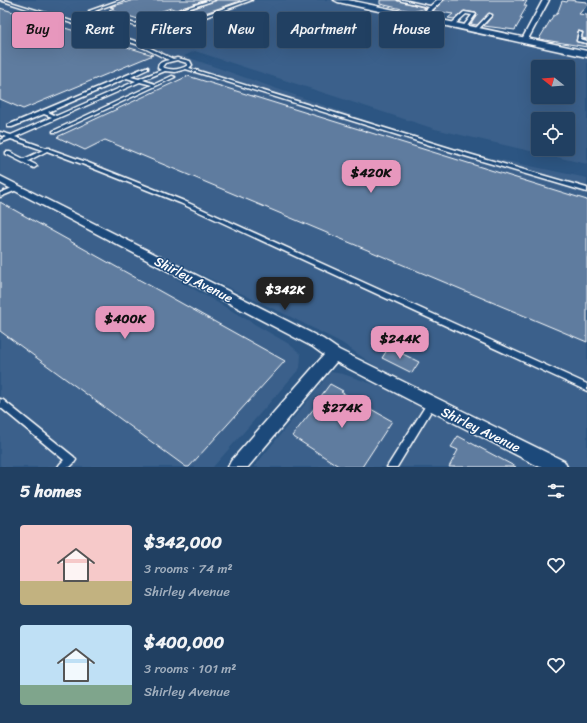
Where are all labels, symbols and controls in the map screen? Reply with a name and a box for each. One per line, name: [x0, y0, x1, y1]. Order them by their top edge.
chip: Buy: [12, 12, 64, 48]
chip: Rent: [72, 12, 129, 48]
chip: Filters: [137, 12, 206, 48]
chip: New: [214, 12, 269, 48]
chip: Apartment: [277, 12, 371, 48]
chip: House: [379, 12, 444, 48]
north arrow: [531, 60, 575, 104]
map controls: [531, 60, 575, 156]
button: locate: [531, 112, 575, 156]
pin: $420K: [343, 160, 399, 194]
text: $420K: [351, 161, 391, 184]
street label: Shirley Avenue: [150, 250, 238, 309]
pin: $342K: [257, 277, 313, 311]
text: $342K: [265, 278, 305, 301]
pin: $400K: [97, 306, 153, 340]
text: $400K: [104, 307, 146, 330]
pin: $244K: [372, 326, 428, 360]
text: $244K: [380, 327, 420, 350]
pin: $274K: [314, 395, 370, 429]
text: $274K: [322, 396, 362, 419]
street label: Shirley Avenue: [437, 400, 525, 459]
text: 5 homes: [20, 476, 81, 506]
icon: filters: [545, 480, 567, 502]
text: $342,000: [144, 527, 222, 557]
icon: home: [52, 541, 100, 589]
icon: heart: [545, 554, 567, 576]
text: 3 rooms · 74 m²: [144, 557, 233, 580]
text: Shirley Avenue: [144, 580, 230, 603]
text: $400,000: [144, 627, 224, 657]
icon: home: [52, 641, 100, 689]
icon: heart: [545, 654, 567, 676]
text: 3 rooms · 101 m²: [144, 657, 236, 680]
text: Shirley Avenue: [144, 680, 230, 703]

